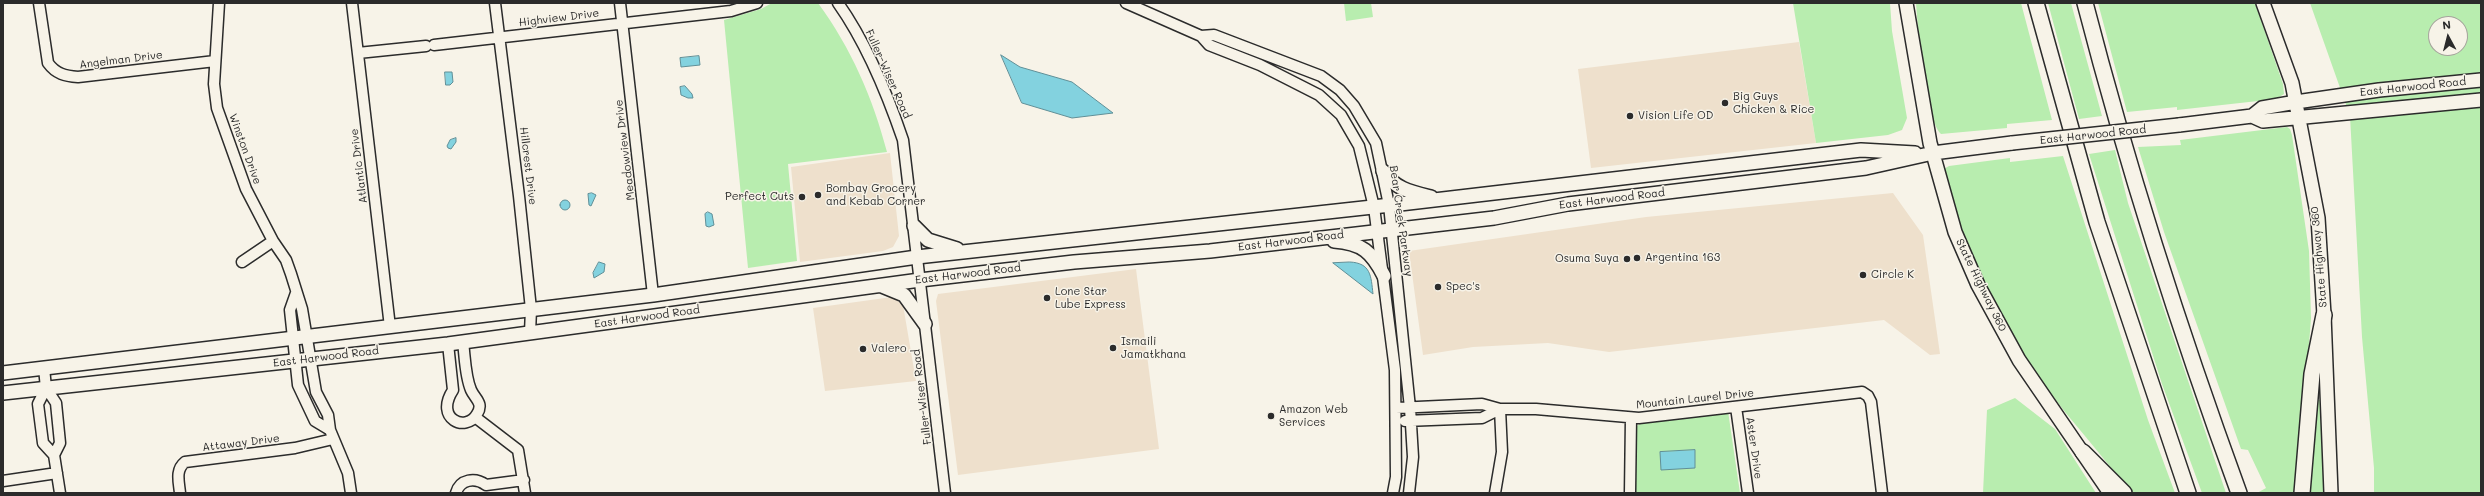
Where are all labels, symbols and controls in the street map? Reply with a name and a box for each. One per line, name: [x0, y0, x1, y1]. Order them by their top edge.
street label: Highview Drive: [518, 7, 600, 29]
north arrow: [2428, 16, 2468, 56]
text: N: [2442, 17, 2452, 33]
street label: Fuller-Wiser Road: [862, 27, 914, 121]
street label: Angelman Drive: [79, 48, 163, 72]
street label: East Harwood Road: [2359, 75, 2467, 99]
place label: Big Guys Chicken & Rice: [1733, 90, 1814, 116]
marker: Big Guys Chicken & Rice: [1720, 98, 1730, 108]
street label: Meadowview Drive: [612, 99, 638, 201]
place label: Vision Life OD: [1638, 109, 1713, 123]
marker: Vision Life OD: [1625, 111, 1635, 121]
street label: Winston Drive: [226, 112, 264, 186]
street label: East Harwood Road: [2039, 123, 2147, 147]
street label: Hillcrest Drive: [517, 126, 539, 206]
street label: Atlantic Drive: [348, 128, 370, 204]
street label: Bear Creek Parkway: [1387, 165, 1415, 277]
place label: Bombay Grocery and Kebab Corner: [826, 182, 926, 208]
street label: East Harwood Road: [1558, 186, 1666, 212]
place label: Perfect Cuts: [725, 190, 794, 204]
marker: Bombay Grocery and Kebab Corner: [813, 190, 823, 200]
marker: Perfect Cuts: [797, 192, 807, 202]
street label: State Highway 360: [2308, 206, 2330, 308]
street label: East Harwood Road: [1237, 228, 1345, 254]
street label: State Highway 360: [1953, 237, 2009, 333]
place label: Argentina 163: [1645, 251, 1720, 265]
place label: Osuma Suya: [1555, 252, 1619, 266]
marker: Argentina 163: [1632, 253, 1642, 263]
marker: Osuma Suya: [1622, 254, 1632, 264]
street label: East Harwood Road: [914, 261, 1022, 287]
place label: Circle K: [1871, 268, 1914, 282]
marker: Circle K: [1858, 270, 1868, 280]
place label: Spec's: [1446, 280, 1480, 294]
marker: Spec's: [1433, 282, 1443, 292]
place label: Lone Star Lube Express: [1055, 285, 1126, 311]
marker: Lone Star Lube Express: [1042, 293, 1052, 303]
street label: East Harwood Road: [593, 303, 701, 331]
place label: Ismaili Jamatkhana: [1121, 335, 1186, 361]
place label: Valero: [871, 342, 907, 356]
marker: Ismaili Jamatkhana: [1108, 343, 1118, 353]
street label: East Harwood Road: [272, 344, 380, 370]
marker: Valero: [858, 344, 868, 354]
street label: Fuller-Wiser Road: [910, 348, 934, 446]
street label: Mountain Laurel Drive: [1635, 386, 1755, 412]
place label: Amazon Web Services: [1279, 403, 1348, 429]
marker: Amazon Web Services: [1266, 411, 1276, 421]
street label: Aster Drive: [1743, 416, 1765, 480]
street label: Attaway Drive: [202, 432, 280, 454]

